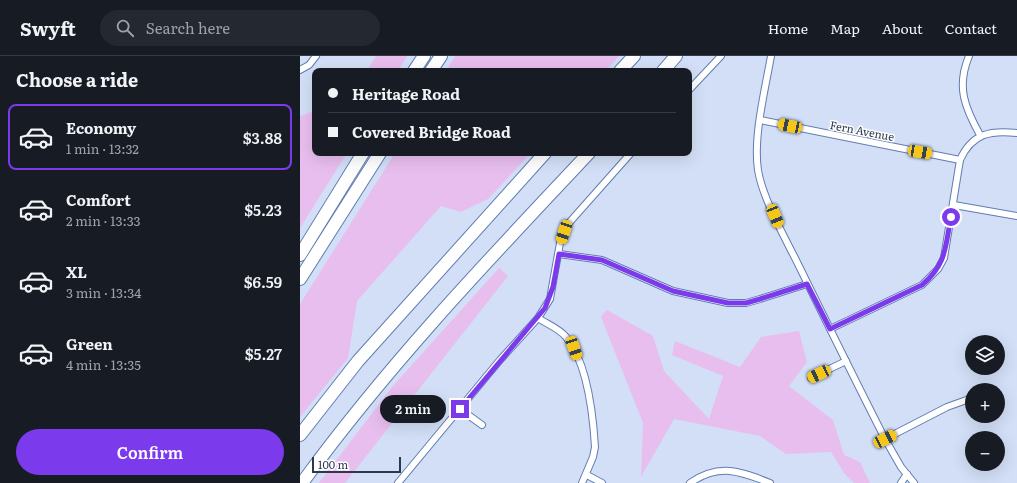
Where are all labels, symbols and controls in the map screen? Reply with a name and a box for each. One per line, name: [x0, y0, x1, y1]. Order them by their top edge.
search box: [100, 10, 380, 46]
text: Swyft: [20, 14, 76, 42]
text: Search here: [146, 16, 230, 39]
icon: search: [114, 17, 136, 39]
text: Home: [768, 18, 808, 38]
text: Map: [830, 18, 860, 38]
text: About: [882, 18, 923, 38]
text: Contact: [945, 18, 997, 38]
text: Choose a ride: [16, 66, 138, 93]
text: Heritage Road: [352, 82, 460, 105]
text: Economy: [66, 116, 136, 139]
street label: Fern Avenue: [829, 116, 896, 144]
car: [777, 118, 803, 134]
icon: car: [18, 119, 54, 155]
text: Covered Bridge Road: [352, 120, 511, 143]
text: $3.88: [243, 126, 282, 149]
text: 1 min · 13:32: [66, 139, 139, 158]
car: [907, 144, 933, 160]
text: Comfort: [66, 188, 131, 211]
icon: car: [18, 191, 54, 227]
text: $5.23: [244, 198, 282, 221]
car: [765, 203, 785, 229]
route start: [942, 208, 960, 226]
text: 2 min · 13:33: [66, 211, 141, 230]
car: [555, 219, 573, 245]
text: XL: [66, 260, 87, 283]
icon: car: [18, 263, 54, 299]
text: $6.59: [244, 270, 282, 293]
text: 3 min · 13:34: [66, 283, 141, 302]
text: Green: [66, 332, 113, 355]
icon: car: [18, 335, 54, 371]
car: [564, 335, 584, 361]
map controls: [965, 335, 1005, 471]
button: layers: [965, 335, 1005, 375]
text: $5.27: [245, 342, 282, 365]
text: 4 min · 13:35: [66, 355, 141, 374]
car: [806, 363, 832, 385]
button: +: [965, 383, 1005, 423]
callout: 2 min: [380, 395, 446, 423]
text: 2 min: [395, 399, 431, 418]
route end: [451, 400, 469, 418]
car: [872, 428, 898, 450]
button: Confirm: [16, 429, 284, 475]
button: −: [965, 431, 1005, 471]
scale bar: [312, 455, 401, 474]
text: 100 m: [318, 456, 348, 472]

